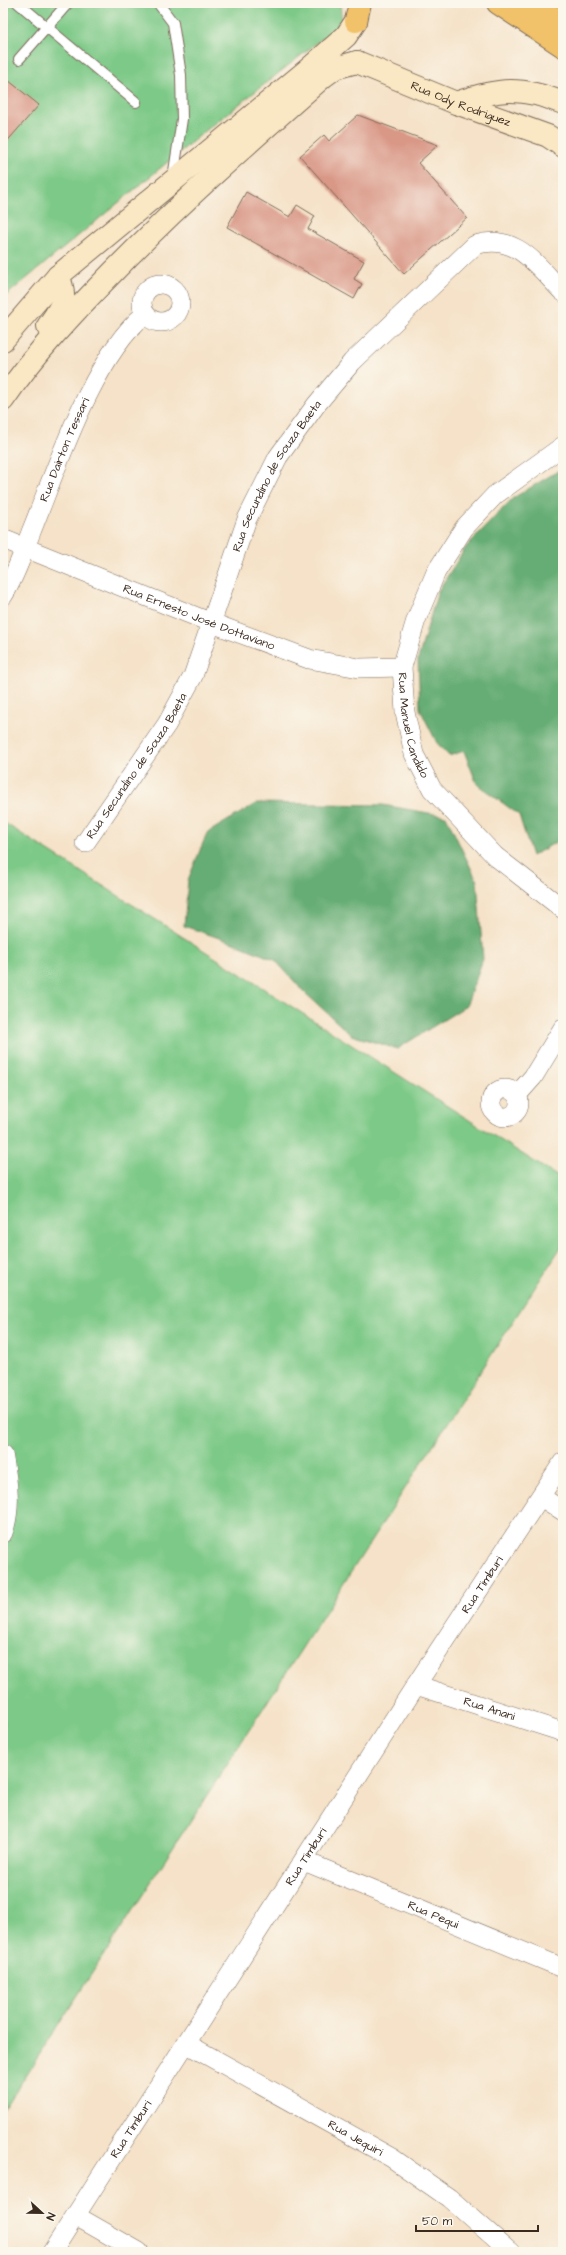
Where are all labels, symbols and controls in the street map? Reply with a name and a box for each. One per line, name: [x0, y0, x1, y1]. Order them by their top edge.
street label: Rua Ody Rodriguez: [408, 77, 513, 131]
street label: Rua Dairton Tessari: [36, 395, 94, 504]
street label: Rua Secundino de Souza Baeta: [228, 397, 326, 554]
street label: Rua Ernesto José Dottaviano: [120, 580, 278, 655]
street label: Rua Manuel Candido: [393, 672, 433, 781]
street label: Rua Secundino de Souza Baeta: [82, 690, 191, 842]
street label: Rua Timburi: [457, 1553, 508, 1617]
street label: Rua Anani: [461, 1693, 517, 1725]
street label: Rua Timburi: [281, 1824, 331, 1889]
street label: Rua Pequi: [405, 1897, 461, 1933]
street label: Rua Timburi: [106, 2097, 156, 2162]
street label: Rua Jequiri: [325, 2116, 386, 2161]
north arrow: [22, 2193, 62, 2233]
scale bar: [416, 2207, 538, 2233]
text: N: [43, 2211, 59, 2223]
text: 50 m: [422, 2213, 453, 2230]

